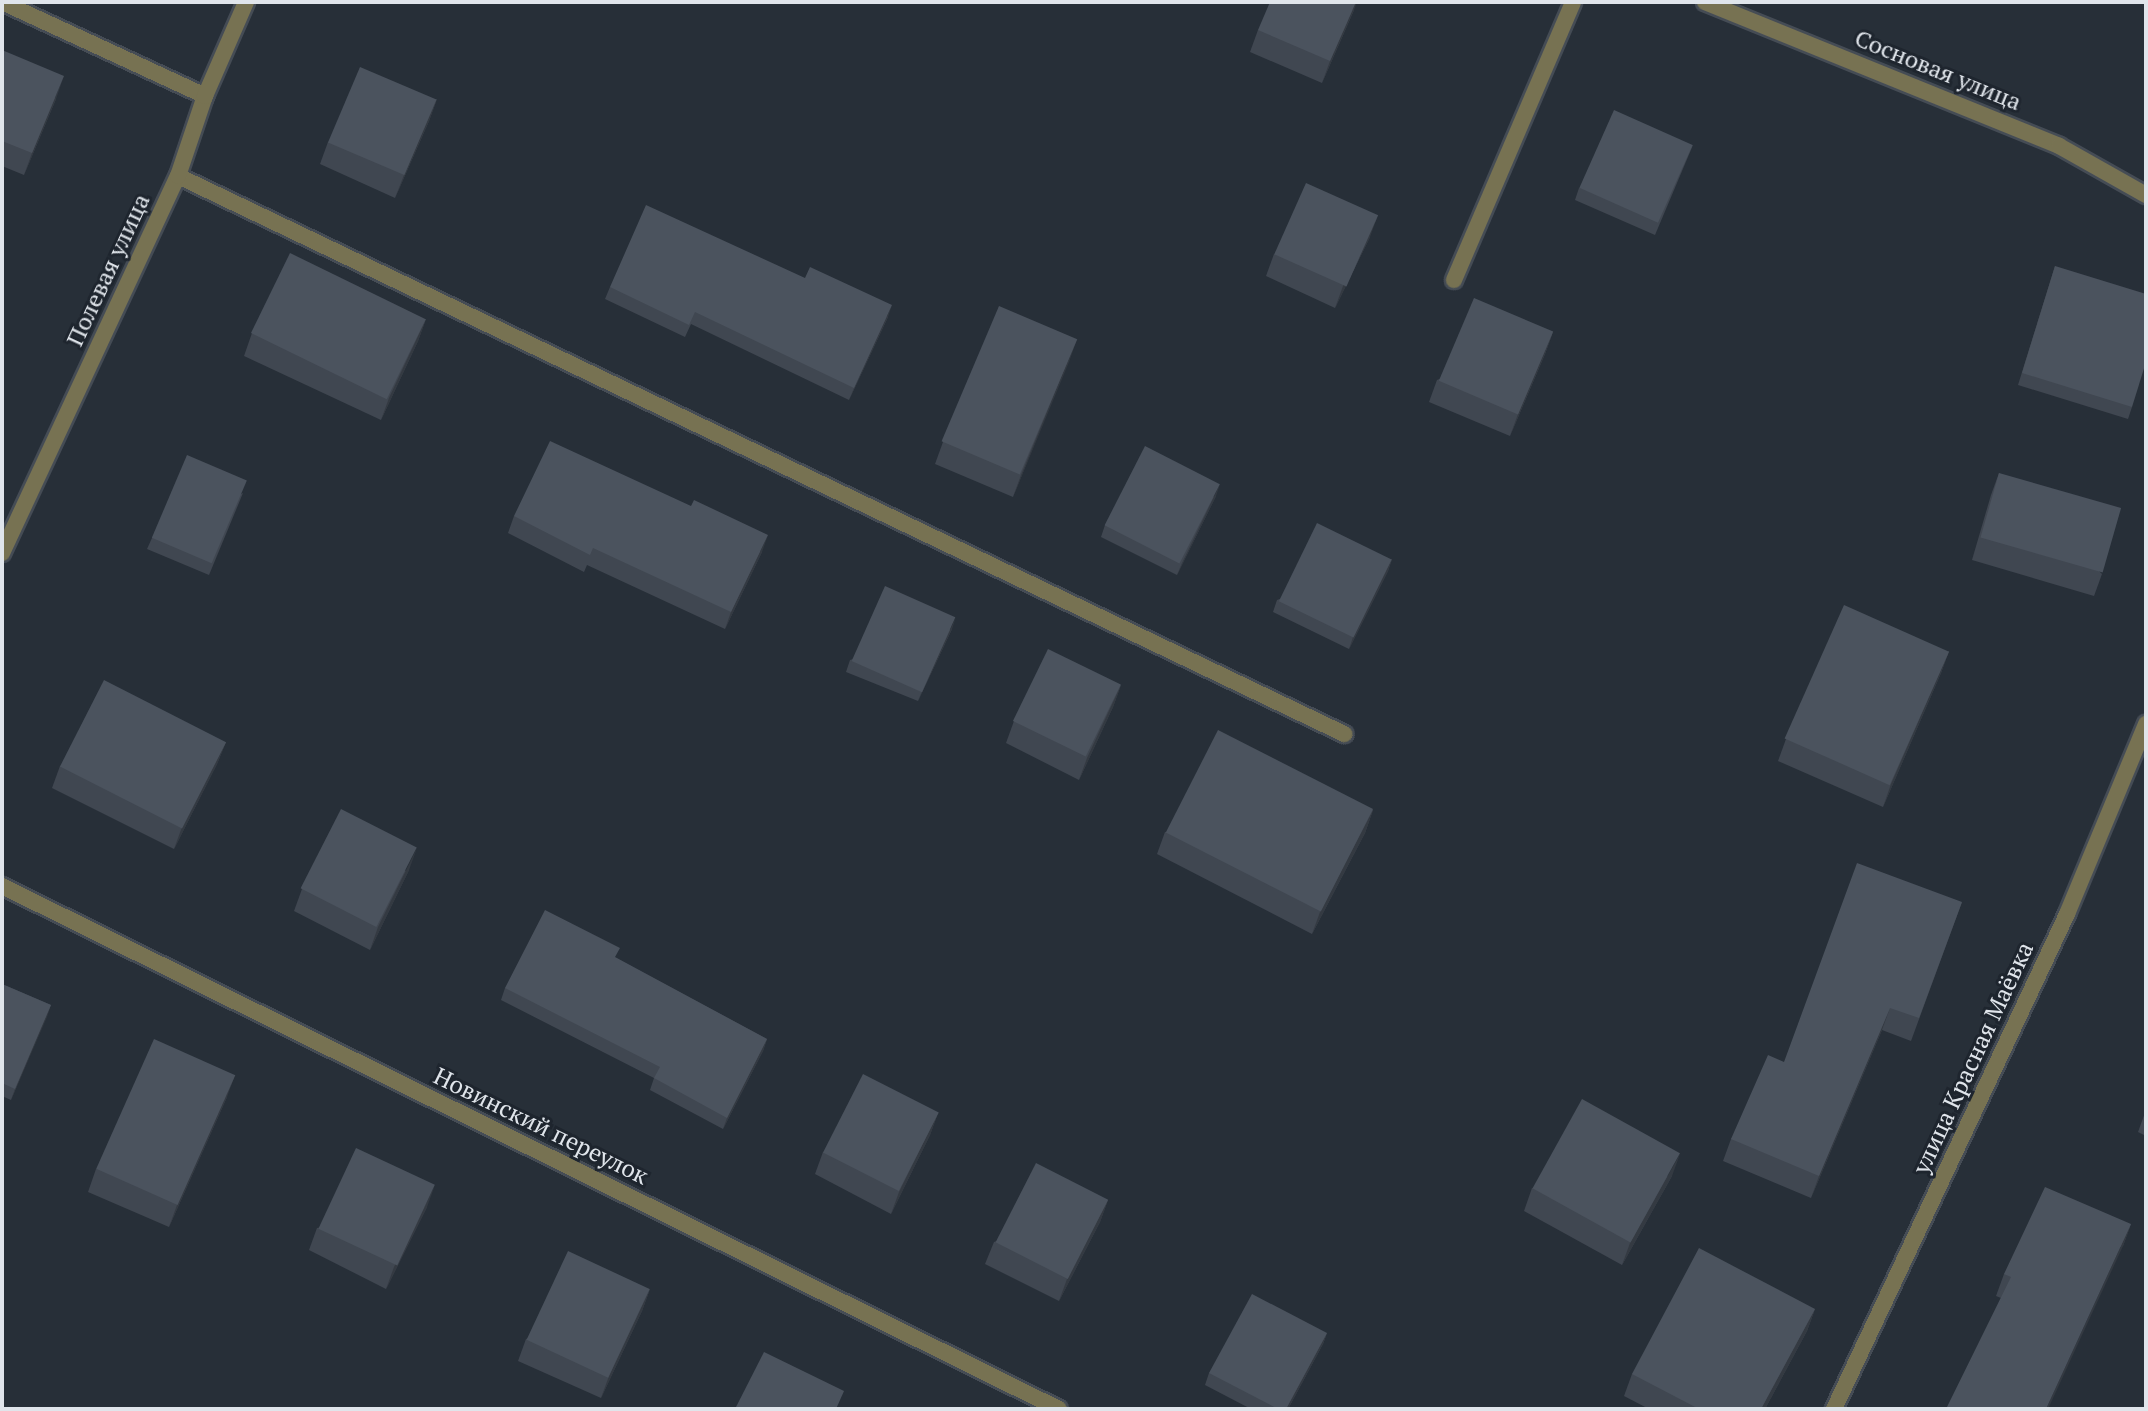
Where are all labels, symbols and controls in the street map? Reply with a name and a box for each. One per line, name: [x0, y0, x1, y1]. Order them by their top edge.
street label: Сосновая улица: [1851, 24, 2025, 116]
street label: Полевая улица: [60, 189, 156, 351]
street label: улица Красная Маёвка: [1907, 937, 2039, 1179]
street label: Новинский переулок: [429, 1062, 653, 1190]

